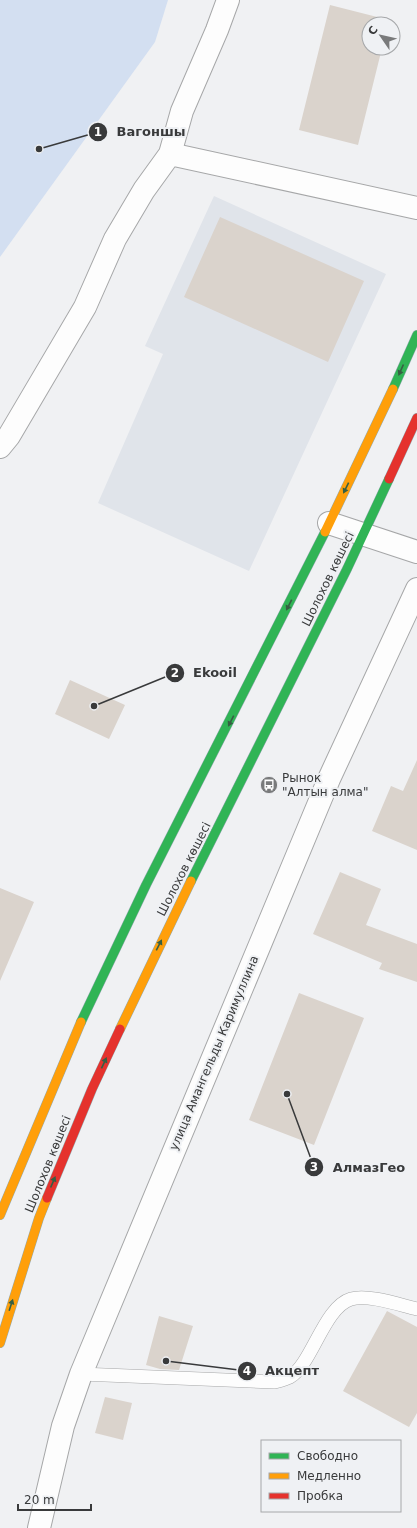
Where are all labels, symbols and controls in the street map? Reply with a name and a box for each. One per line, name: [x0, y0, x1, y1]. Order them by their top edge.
north arrow: [361, 16, 401, 56]
text: С: [365, 24, 381, 38]
callout: Вагоншы: [88, 119, 193, 144]
text: Вагоншы: [117, 124, 185, 139]
text: 1: [94, 125, 102, 139]
one-way arrow: [398, 365, 404, 376]
one-way arrow: [343, 482, 349, 494]
street label: Шолохов көшесі: [299, 529, 357, 629]
one-way arrow: [286, 599, 292, 611]
callout: Ekooil: [165, 660, 245, 685]
text: Ekooil: [193, 665, 237, 680]
text: 2: [171, 666, 179, 680]
one-way arrow: [228, 715, 234, 727]
place label: Рынок "Алтын алма": [282, 771, 368, 799]
bus stop icon: Рынок "Алтын алма": [259, 775, 279, 795]
street label: Шолохов көшесі: [154, 820, 214, 918]
one-way arrow: [156, 939, 162, 951]
street label: улица Амангельды Каримуллина: [166, 954, 262, 1152]
one-way arrow: [101, 1057, 107, 1069]
street label: Шолохов көшесі: [22, 1113, 74, 1215]
callout: АлмазГео: [304, 1155, 413, 1180]
text: 3: [310, 1160, 318, 1174]
text: АлмазГео: [333, 1160, 405, 1175]
one-way arrow: [51, 1176, 57, 1188]
one-way arrow: [8, 1299, 14, 1311]
callout: Акцепт: [237, 1358, 327, 1383]
text: Акцепт: [265, 1363, 319, 1378]
text: 4: [243, 1364, 251, 1378]
legend: [261, 1440, 401, 1512]
text: Свободно: [297, 1449, 358, 1463]
text: Медленно: [297, 1469, 361, 1483]
scale bar: [18, 1486, 91, 1512]
text: Пробка: [297, 1489, 343, 1503]
text: 20 m: [24, 1493, 55, 1507]

